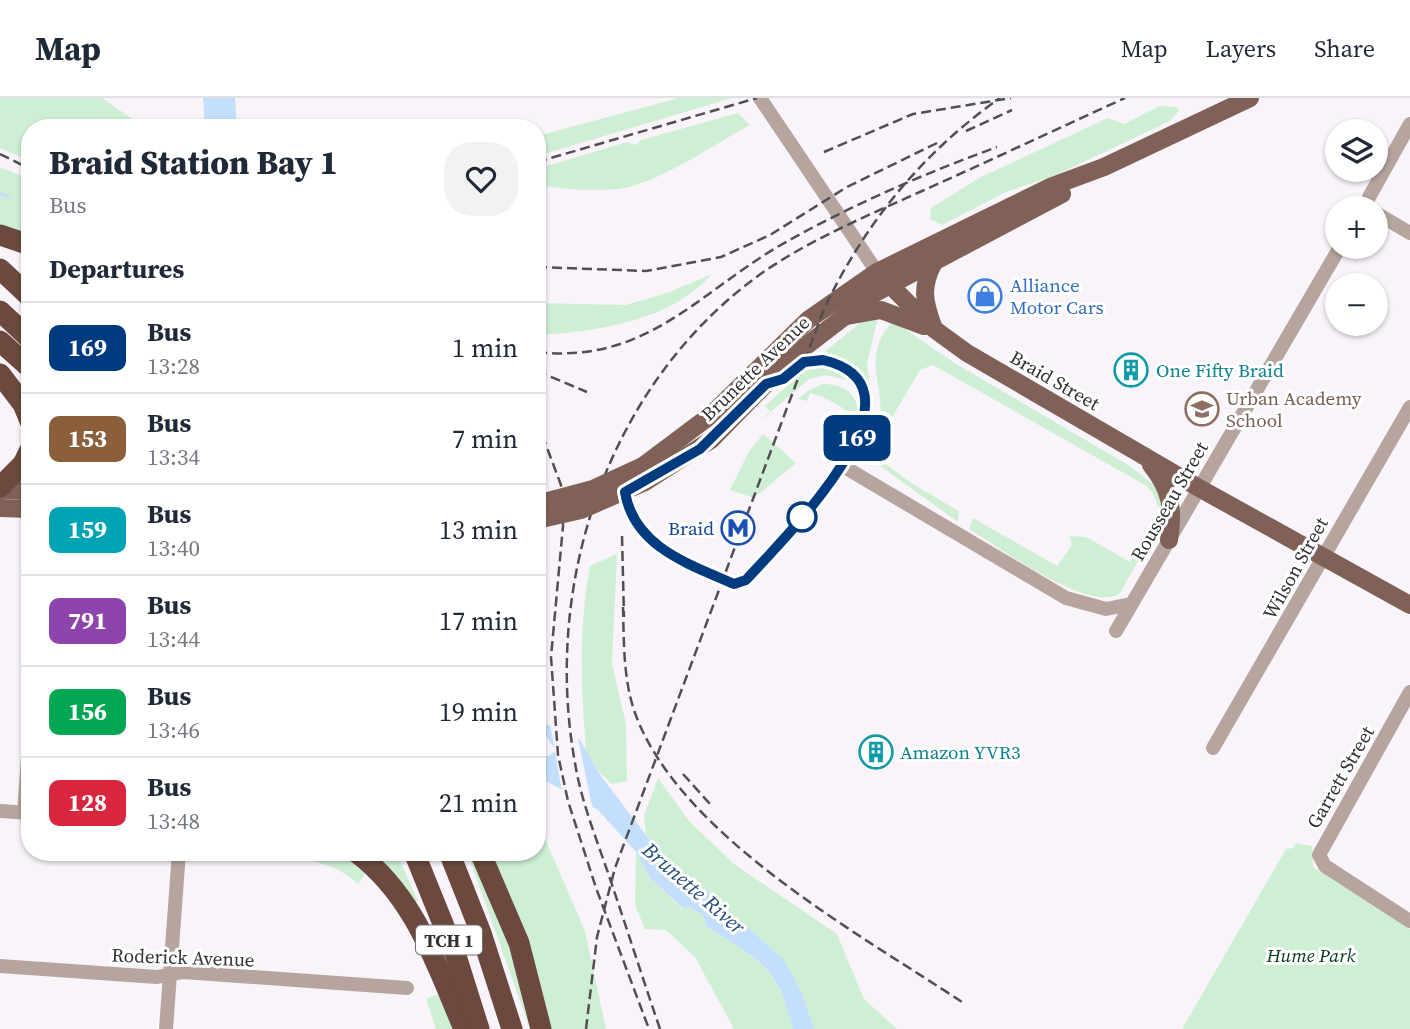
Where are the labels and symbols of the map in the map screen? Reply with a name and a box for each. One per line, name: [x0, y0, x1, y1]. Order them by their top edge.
place label: Alliance Motor Cars: [1010, 272, 1104, 320]
shop icon: Alliance Motor Cars: [966, 277, 1004, 315]
street label: Brunette Avenue: [695, 310, 815, 426]
street label: Braid Street: [1005, 344, 1105, 417]
building icon: One Fifty Braid: [1112, 351, 1150, 389]
place label: One Fifty Braid: [1156, 357, 1284, 383]
place label: Urban Academy School: [1226, 385, 1362, 433]
school or university icon: Urban Academy School: [1183, 390, 1221, 428]
line badge: 169: [817, 415, 897, 461]
street label: Rousseau Street: [1124, 436, 1214, 565]
unlabelled marker: [787, 502, 817, 532]
metro station icon: Braid: [719, 509, 757, 547]
street label: Wilson Street: [1256, 512, 1334, 624]
place label: Braid: [668, 515, 714, 541]
street label: Garrett Street: [1300, 720, 1380, 833]
building icon: Amazon YVR3: [857, 733, 895, 771]
place label: Amazon YVR3: [900, 739, 1021, 765]
water label: Brunette River: [636, 835, 752, 941]
road number: TCH 1: [416, 926, 482, 954]
street label: Roderick Avenue: [111, 942, 255, 972]
park label: Hume Park: [1266, 942, 1355, 968]

